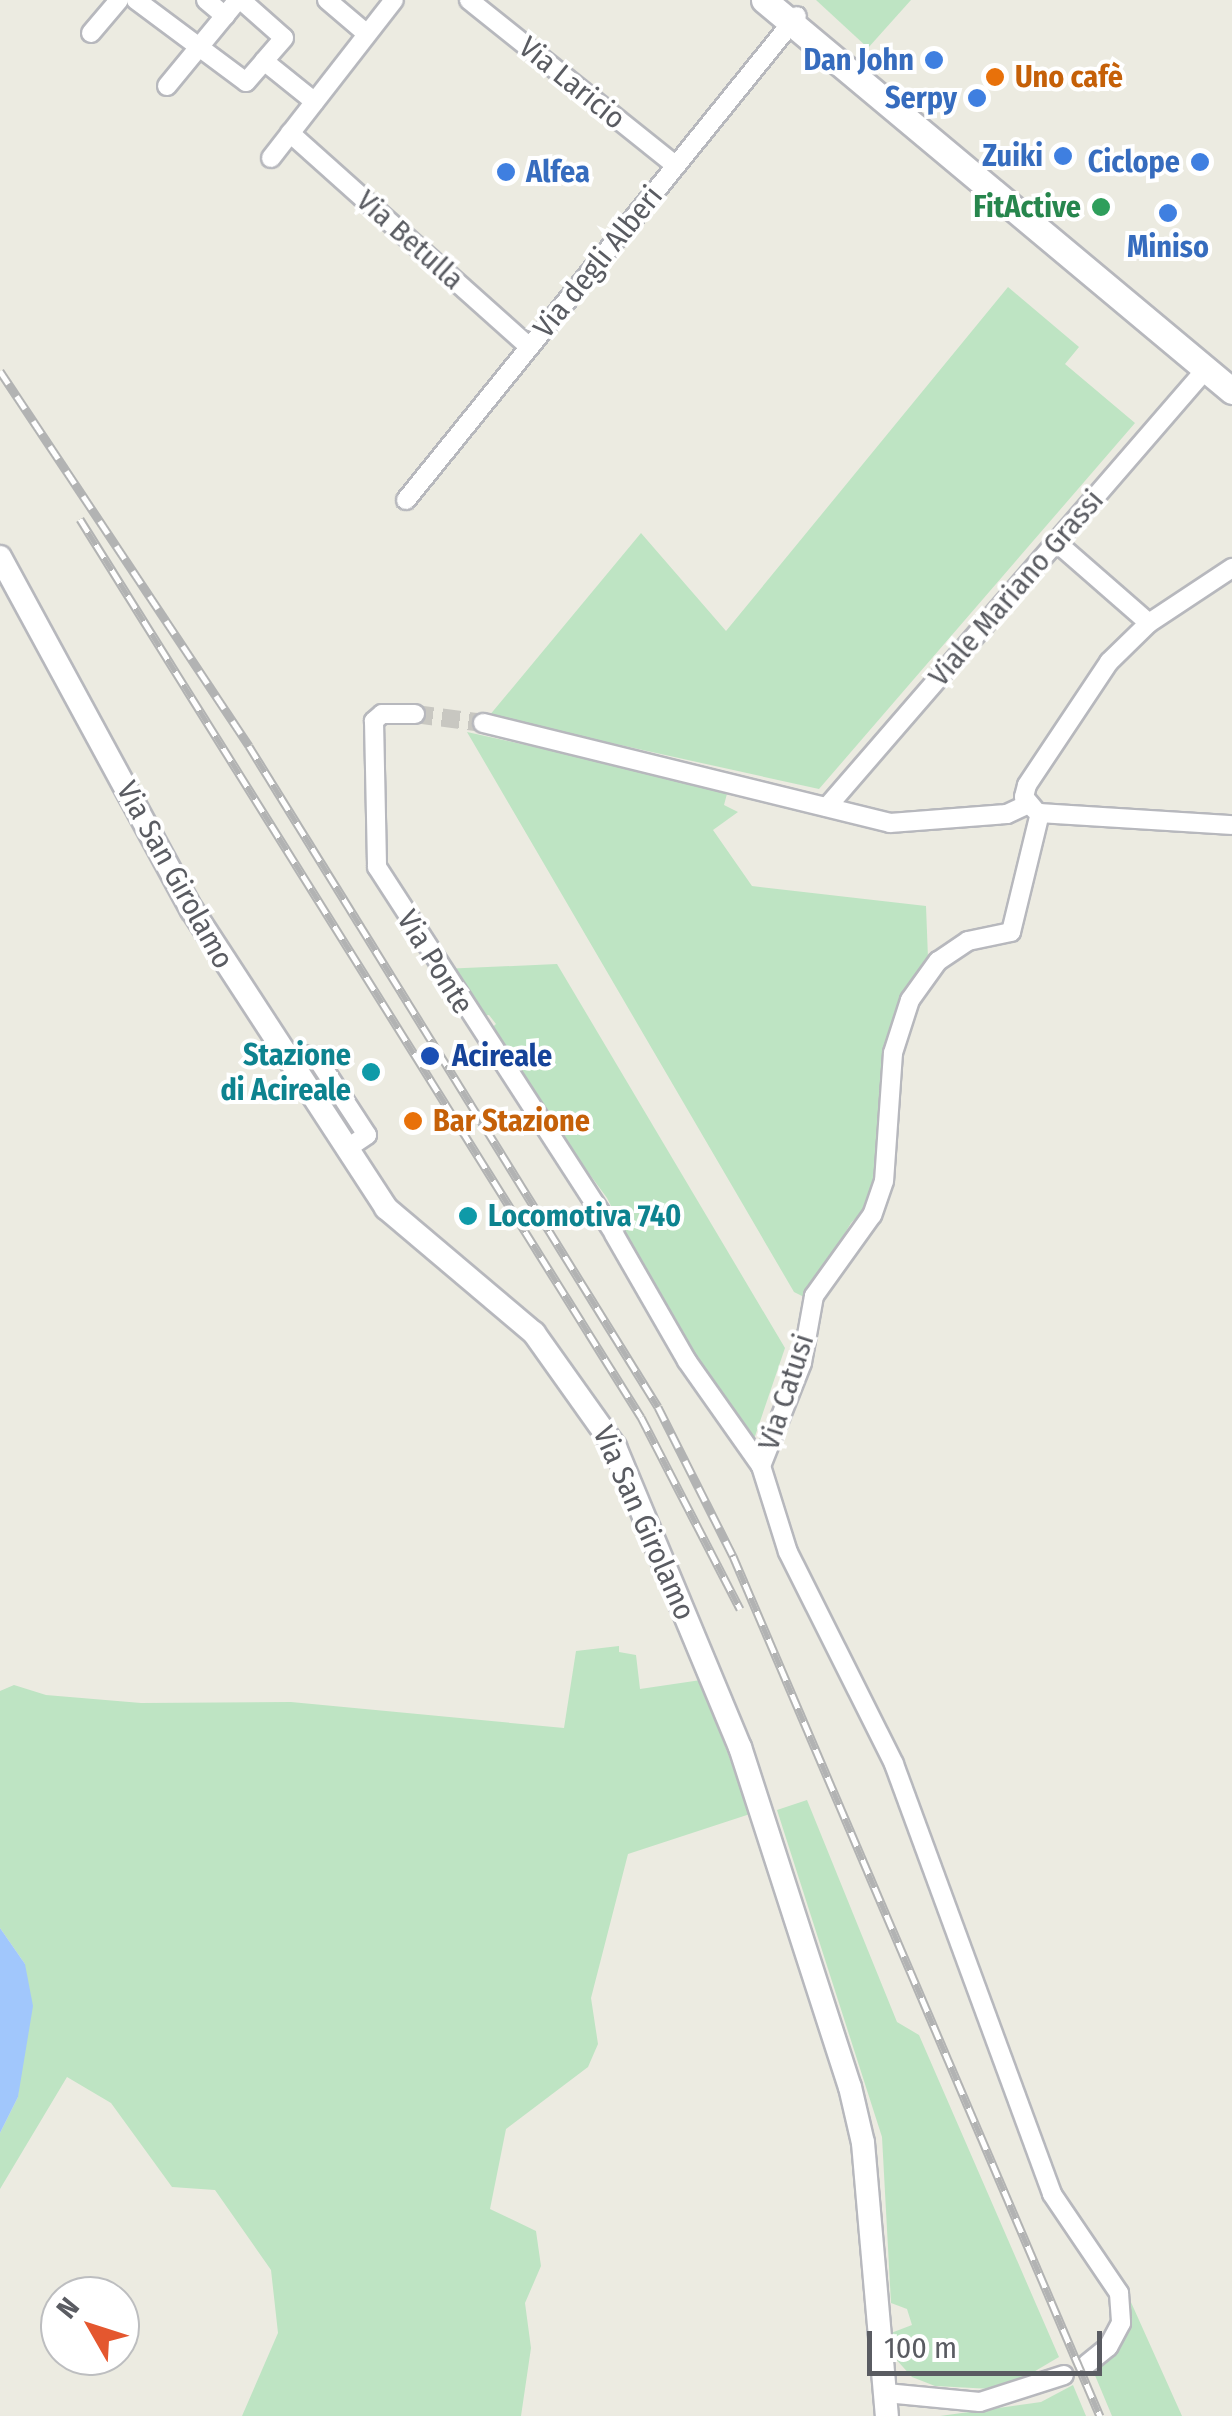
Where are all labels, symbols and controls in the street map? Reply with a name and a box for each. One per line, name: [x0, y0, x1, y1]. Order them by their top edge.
street label: Via Laricio: [511, 29, 633, 137]
place label: Dan John: [803, 42, 914, 78]
marker: Dan John: [923, 49, 945, 71]
place label: Uno cafè: [1015, 59, 1123, 95]
marker: Uno cafè: [984, 66, 1006, 88]
place label: Serpy: [885, 80, 957, 116]
marker: Serpy: [966, 87, 988, 109]
place label: Zuiki: [982, 138, 1043, 174]
place label: Ciclope: [1088, 144, 1180, 180]
marker: Zuiki: [1052, 145, 1074, 167]
marker: Ciclope: [1189, 151, 1211, 173]
place label: Alfea: [526, 154, 590, 190]
marker: Alfea: [495, 161, 517, 183]
street label: Via degli Alberi: [526, 179, 670, 345]
street label: Via Betulla: [349, 183, 471, 297]
place label: FitActive: [973, 189, 1081, 225]
marker: FitActive: [1090, 196, 1112, 218]
marker: Miniso: [1157, 202, 1179, 224]
place label: Miniso: [1127, 229, 1209, 265]
street label: Viale Mariano Grassi: [921, 482, 1111, 694]
street label: Via San Girolamo: [109, 775, 241, 975]
street label: Via Ponte: [389, 904, 481, 1020]
place label: Stazione di Acireale: [221, 1037, 351, 1108]
place label: Acireale: [452, 1038, 552, 1074]
marker: Acireale: [417, 1043, 443, 1069]
marker: Stazione di Acireale: [360, 1061, 382, 1083]
place label: Bar Stazione: [433, 1103, 590, 1139]
marker: Bar Stazione: [402, 1110, 424, 1132]
place label: Locomotiva 740: [488, 1198, 681, 1234]
marker: Locomotiva 740: [457, 1205, 479, 1227]
street label: Via Catusi: [750, 1329, 822, 1455]
street label: Via San Girolamo: [585, 1420, 703, 1626]
north arrow: [40, 2276, 140, 2376]
text: N: [50, 2291, 86, 2325]
scale bar: [872, 2311, 1107, 2373]
text: 100 m: [884, 2330, 957, 2366]

